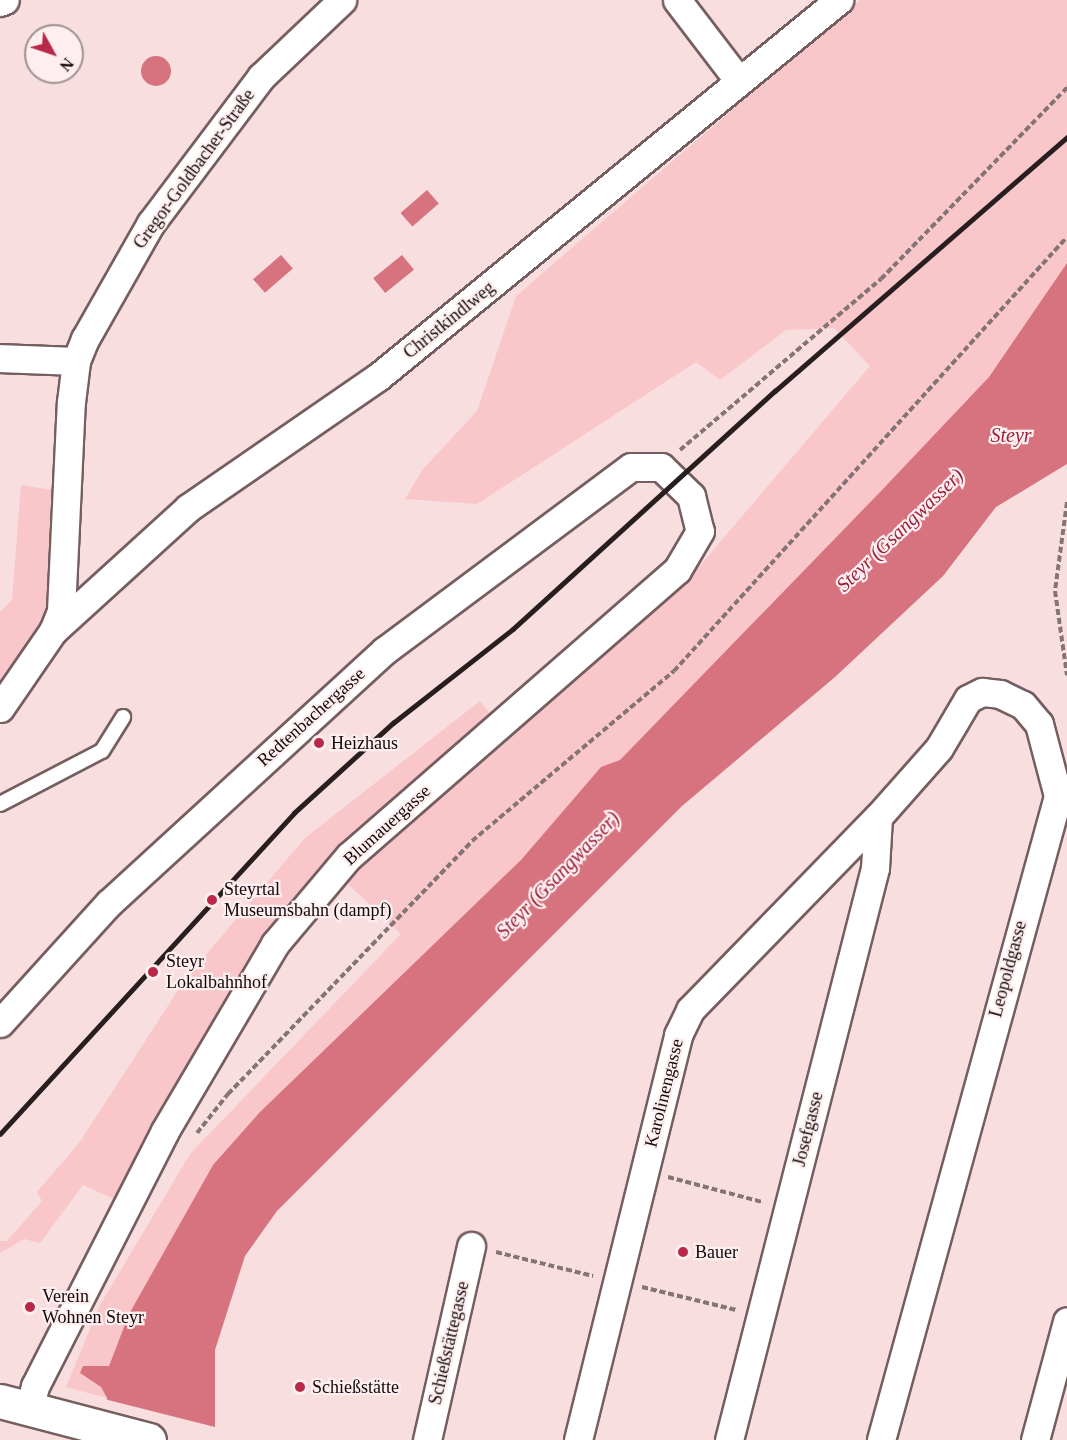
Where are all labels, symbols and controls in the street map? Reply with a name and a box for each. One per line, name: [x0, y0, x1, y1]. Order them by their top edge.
north arrow: [24, 24, 84, 84]
text: N: [56, 55, 77, 74]
street label: Gregor-Goldbacher-Straße: [129, 85, 259, 253]
street label: Christkindlweg: [399, 277, 499, 363]
water label: Steyr: [990, 423, 1032, 447]
water label: Steyr (Gsangwasser): [832, 463, 968, 597]
street label: Redtenbachergasse: [253, 663, 369, 771]
place label: Heizhaus: [331, 732, 398, 754]
marker: Heizhaus: [312, 736, 326, 750]
street label: Blumauergasse: [339, 780, 435, 870]
water label: Steyr (Gsangwasser): [491, 807, 625, 943]
place label: Steyrtal Museumsbahn (dampf): [224, 879, 391, 922]
marker: Steyrtal Museumsbahn (dampf): [205, 893, 219, 907]
street label: Leopoldgasse: [985, 918, 1031, 1020]
place label: Steyr Lokalbahnhof: [166, 951, 267, 994]
marker: Steyr Lokalbahnhof: [144, 963, 162, 981]
street label: Karolinengasse: [640, 1037, 688, 1149]
street label: Josefgasse: [788, 1090, 828, 1168]
place label: Bauer: [695, 1241, 738, 1263]
marker: Bauer: [676, 1245, 690, 1259]
street label: Schießstättegasse: [424, 1279, 474, 1407]
place label: Verein Wohnen Steyr: [42, 1286, 144, 1328]
marker: Verein Wohnen Steyr: [23, 1300, 37, 1314]
place label: Schießstätte: [312, 1376, 399, 1398]
marker: Schießstätte: [293, 1380, 307, 1394]

